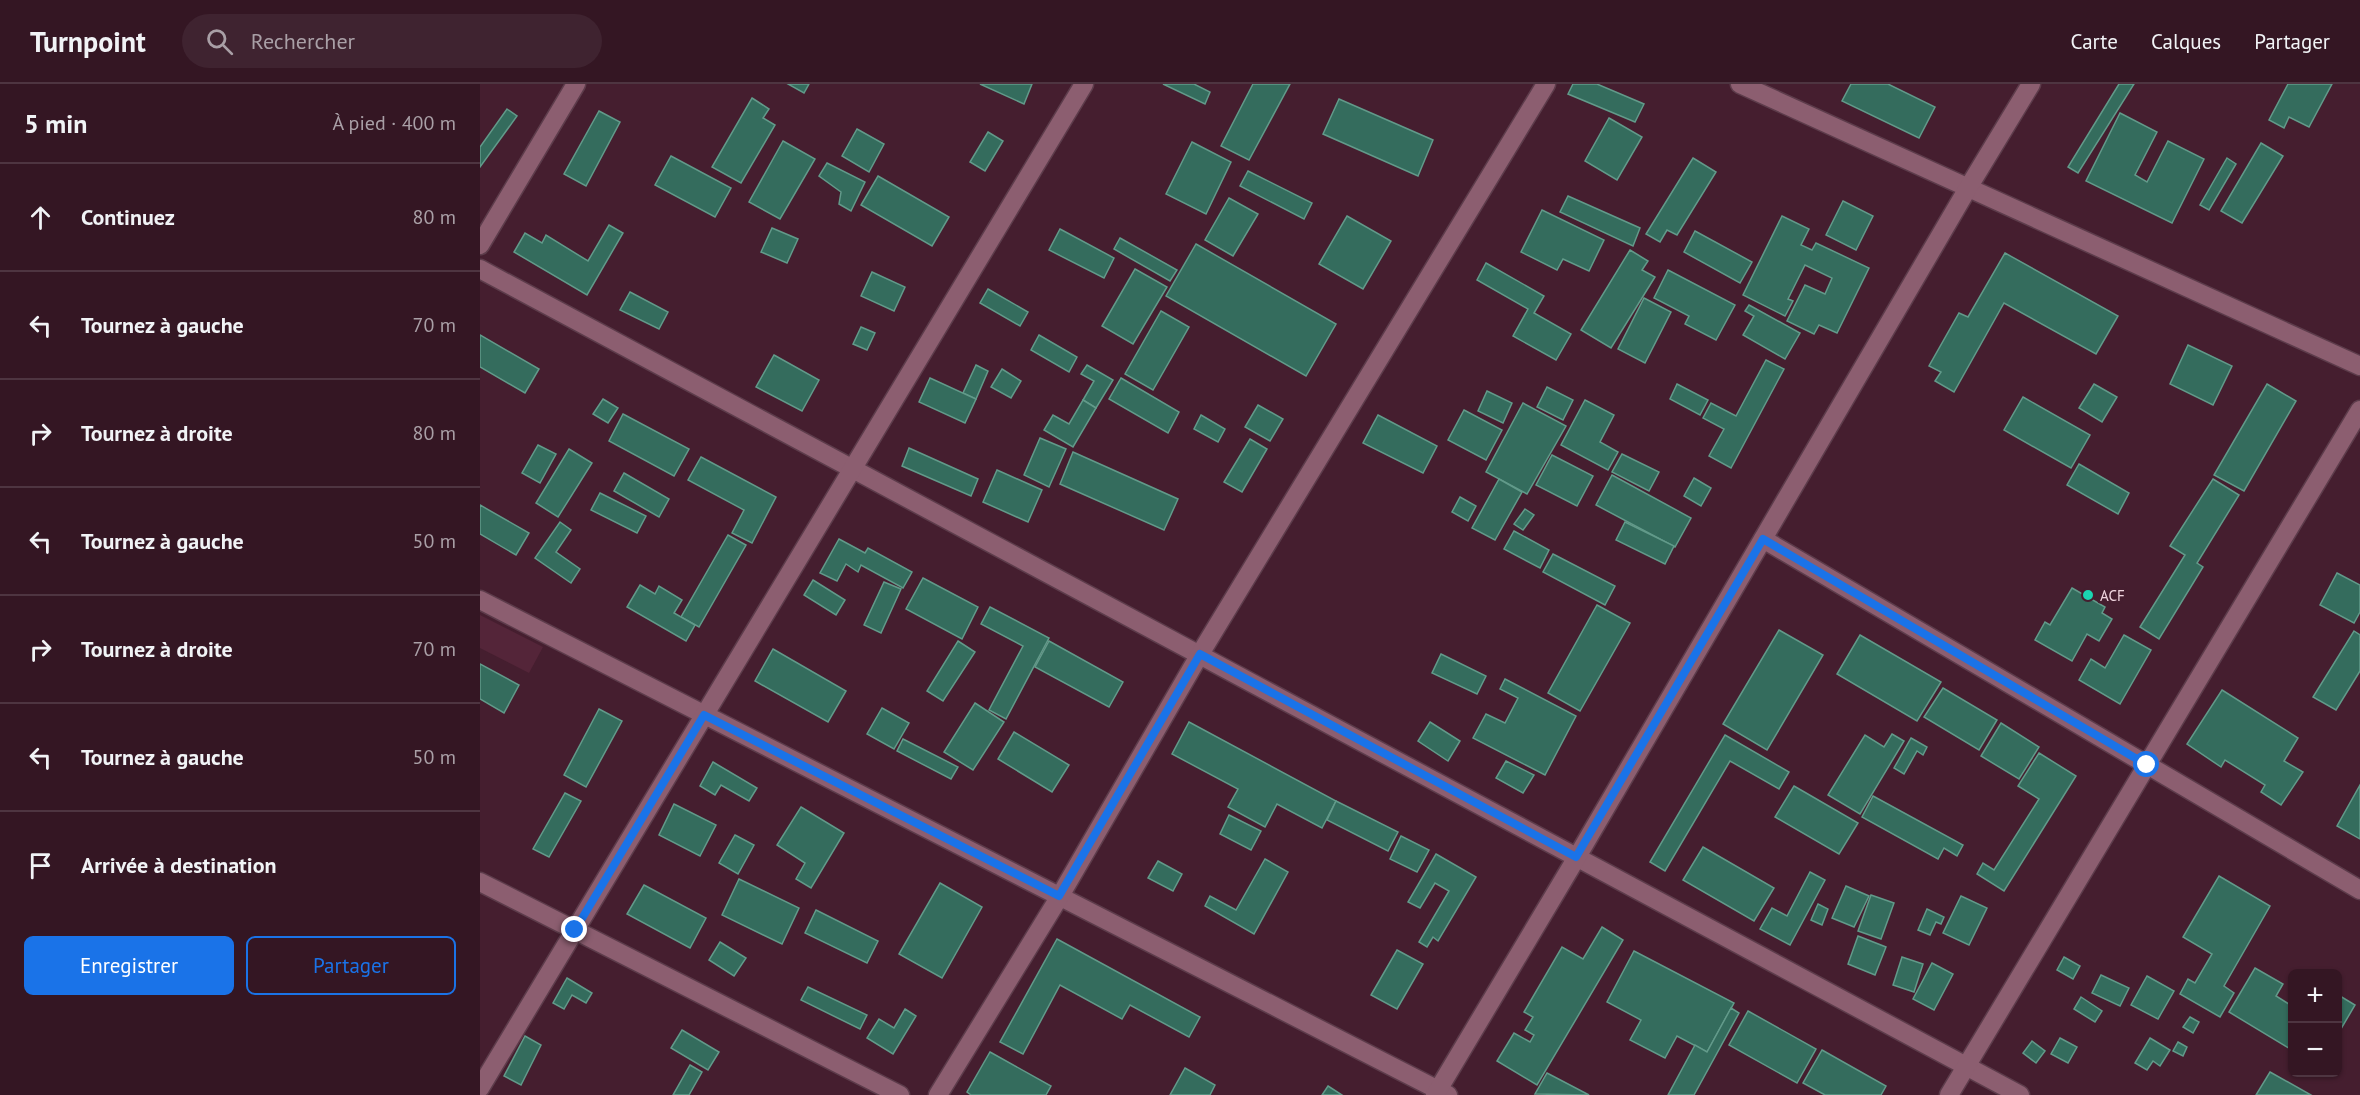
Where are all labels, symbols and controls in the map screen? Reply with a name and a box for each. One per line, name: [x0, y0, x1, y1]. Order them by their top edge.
search box: [182, 14, 602, 68]
text: Turnpoint: [30, 23, 146, 60]
icon: search: [203, 25, 236, 58]
text: Rechercher: [251, 27, 355, 55]
text: Carte: [2071, 28, 2118, 55]
text: Calques: [2151, 28, 2221, 55]
text: Partager: [2254, 28, 2330, 55]
text: 5 min: [24, 107, 87, 140]
text: À pied · 400 m: [332, 110, 456, 136]
icon: ahead: [24, 201, 57, 234]
text: Continuez: [81, 203, 175, 231]
text: 80 m: [413, 204, 456, 230]
icon: left: [24, 309, 57, 342]
text: Tournez à gauche: [81, 311, 244, 339]
text: 70 m: [413, 312, 456, 338]
icon: right: [24, 417, 57, 450]
text: Tournez à droite: [81, 419, 233, 447]
text: 80 m: [413, 420, 456, 446]
icon: left: [24, 525, 57, 558]
text: Tournez à gauche: [81, 527, 244, 555]
text: 50 m: [413, 528, 456, 554]
place label: ACF: [2100, 586, 2125, 605]
marker: ACF: [2081, 588, 2095, 602]
icon: right: [24, 633, 57, 666]
text: Tournez à droite: [81, 635, 233, 663]
text: 70 m: [413, 636, 456, 662]
icon: left: [24, 741, 57, 774]
text: Tournez à gauche: [81, 743, 244, 771]
text: 50 m: [413, 744, 456, 770]
route start: [2133, 751, 2159, 777]
icon: arrive: [24, 849, 57, 882]
text: Arrivée à destination: [81, 851, 277, 879]
route end: [561, 916, 587, 942]
button: Enregistrer: [24, 936, 234, 995]
button: Partager: [246, 936, 456, 995]
map controls: [2288, 969, 2342, 1077]
button: +: [2288, 969, 2342, 1023]
button: −: [2288, 1023, 2342, 1077]

